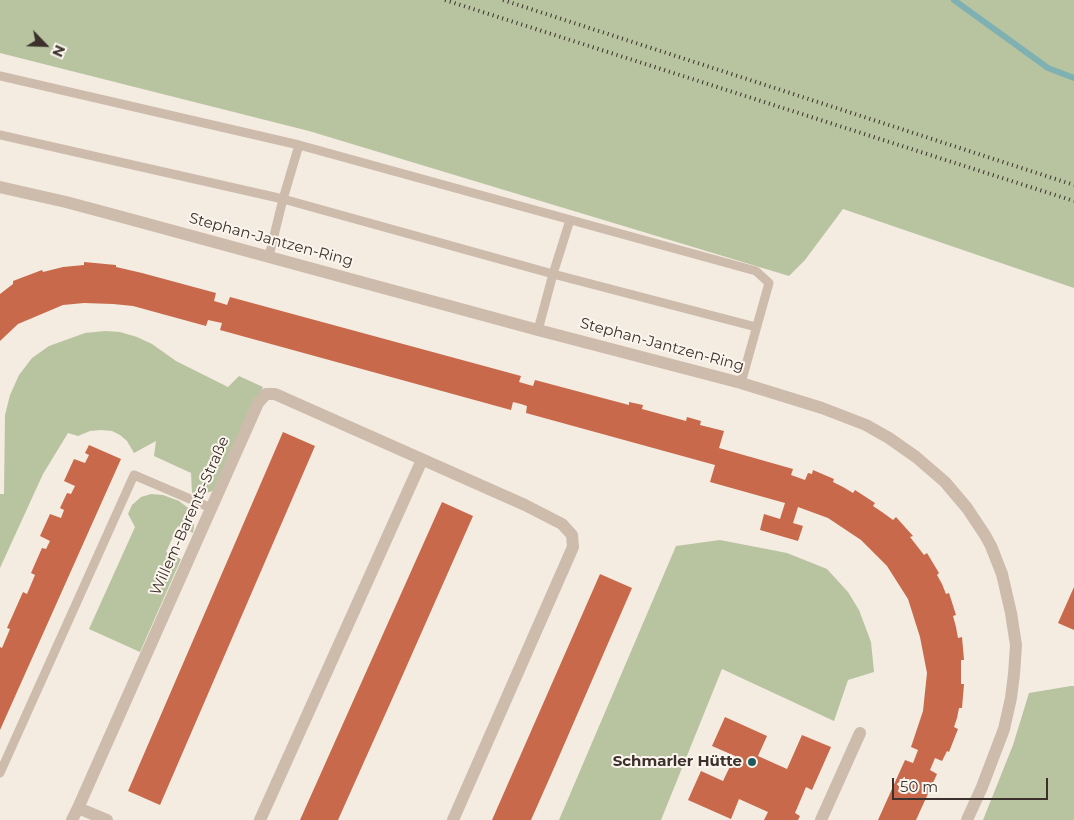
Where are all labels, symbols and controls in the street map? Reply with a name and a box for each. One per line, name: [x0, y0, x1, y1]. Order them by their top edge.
north arrow: [20, 20, 70, 70]
text: N: [48, 42, 69, 60]
street label: Stephan-Jantzen-Ring: [187, 209, 355, 271]
street label: Stephan-Jantzen-Ring: [578, 314, 746, 376]
street label: Willem-Barents-Straße: [147, 434, 233, 598]
place label: Schmarler Hütte: [613, 753, 742, 771]
marker: Schmarler Hütte: [746, 756, 758, 768]
scale bar: [894, 768, 1050, 800]
text: 50 m: [900, 777, 938, 796]

